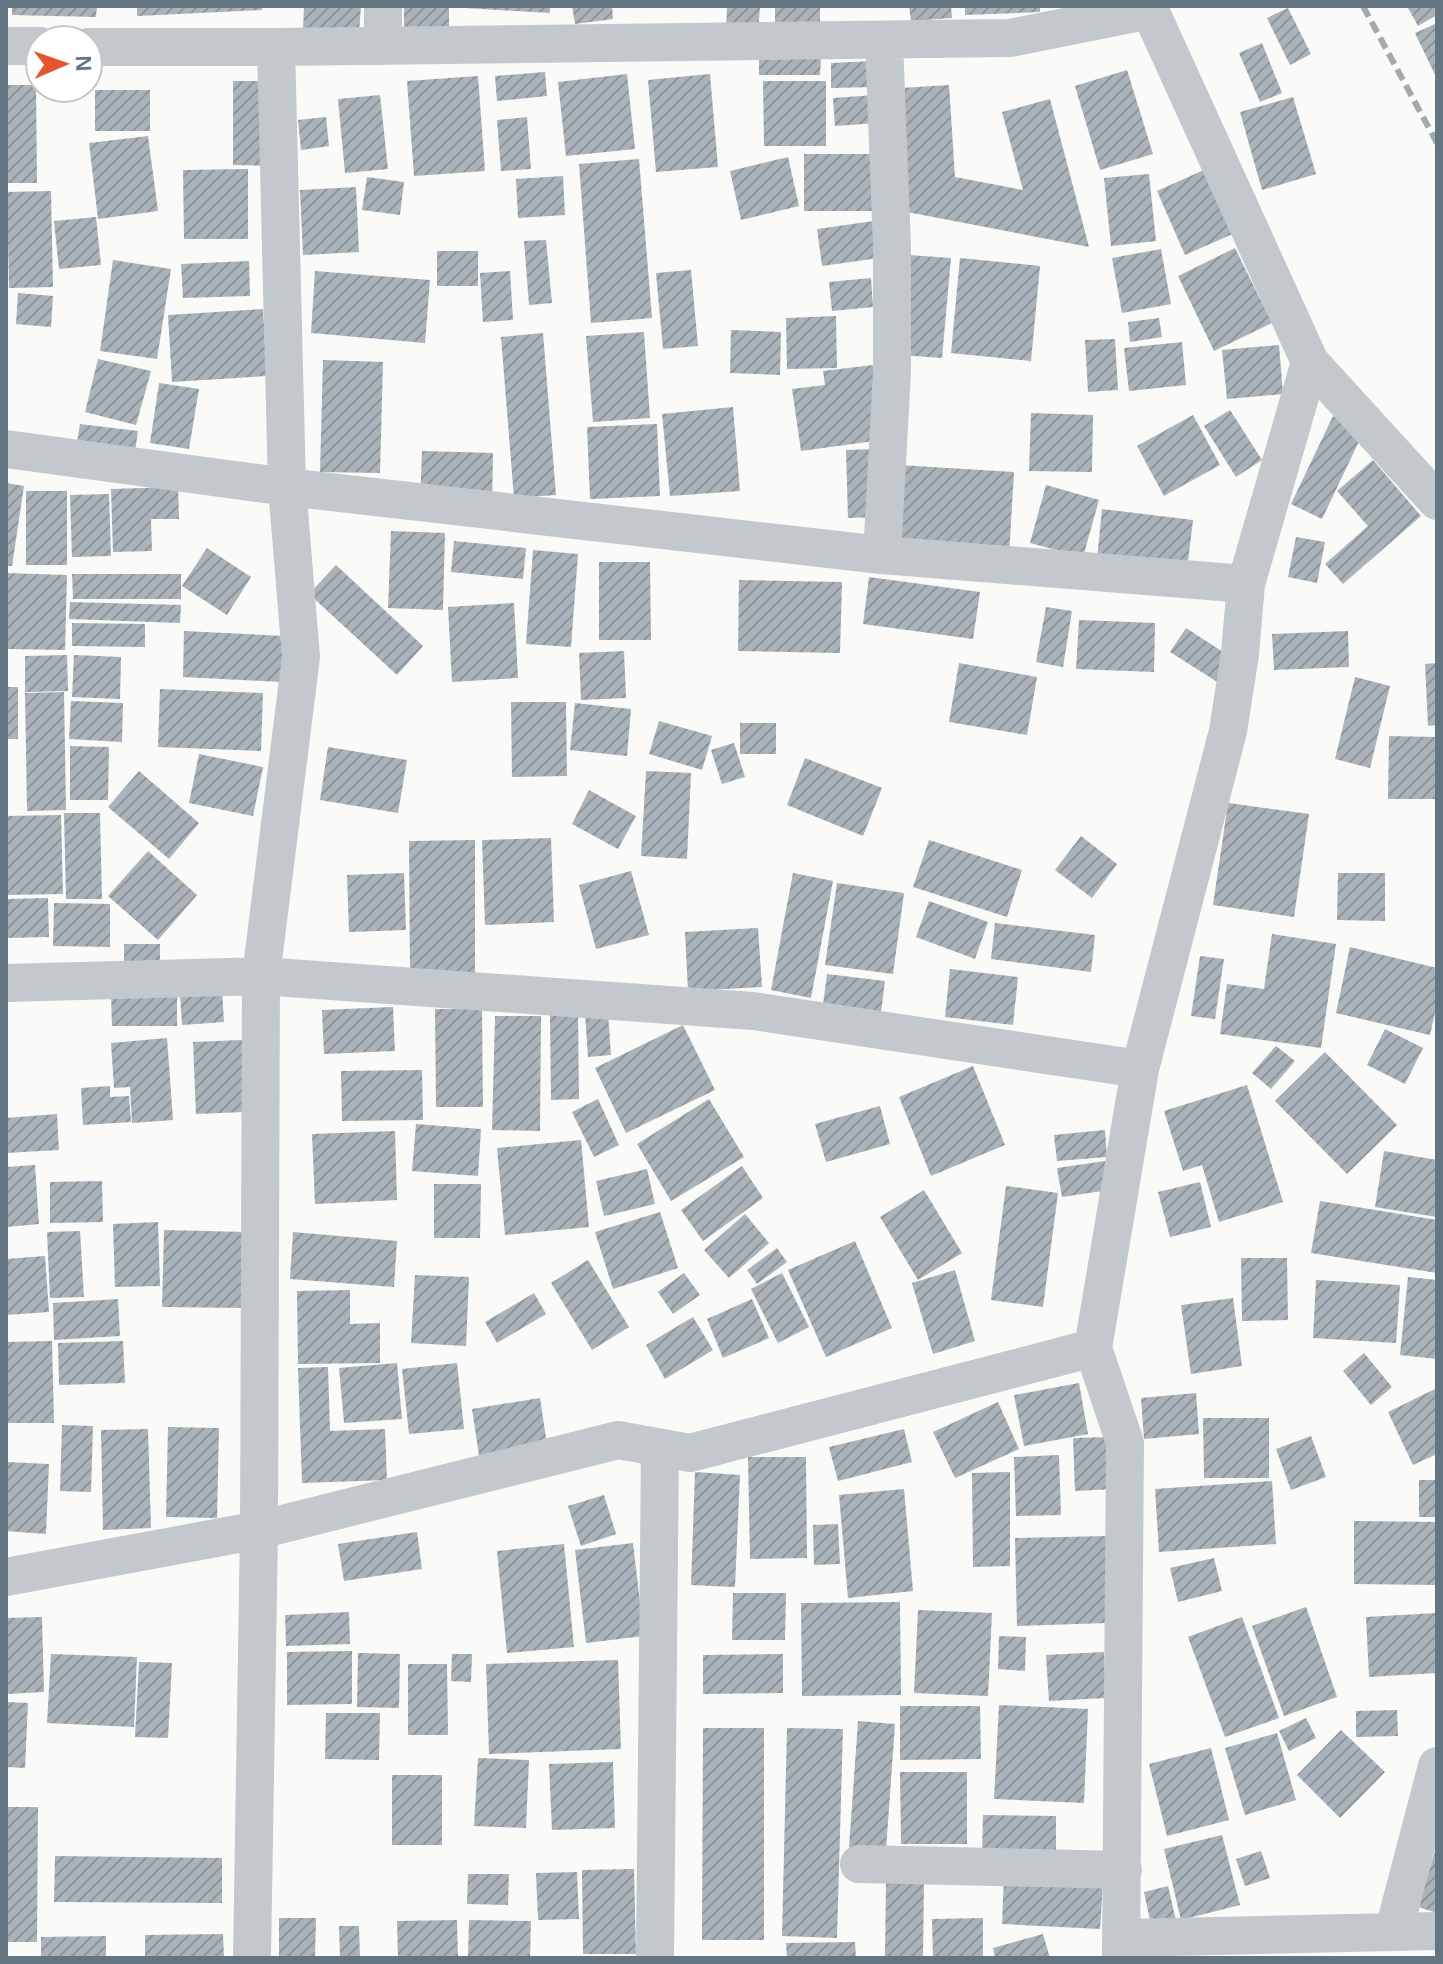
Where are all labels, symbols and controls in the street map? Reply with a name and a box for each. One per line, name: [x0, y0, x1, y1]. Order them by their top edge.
north arrow: [24, 24, 104, 104]
text: N: [71, 55, 96, 72]

